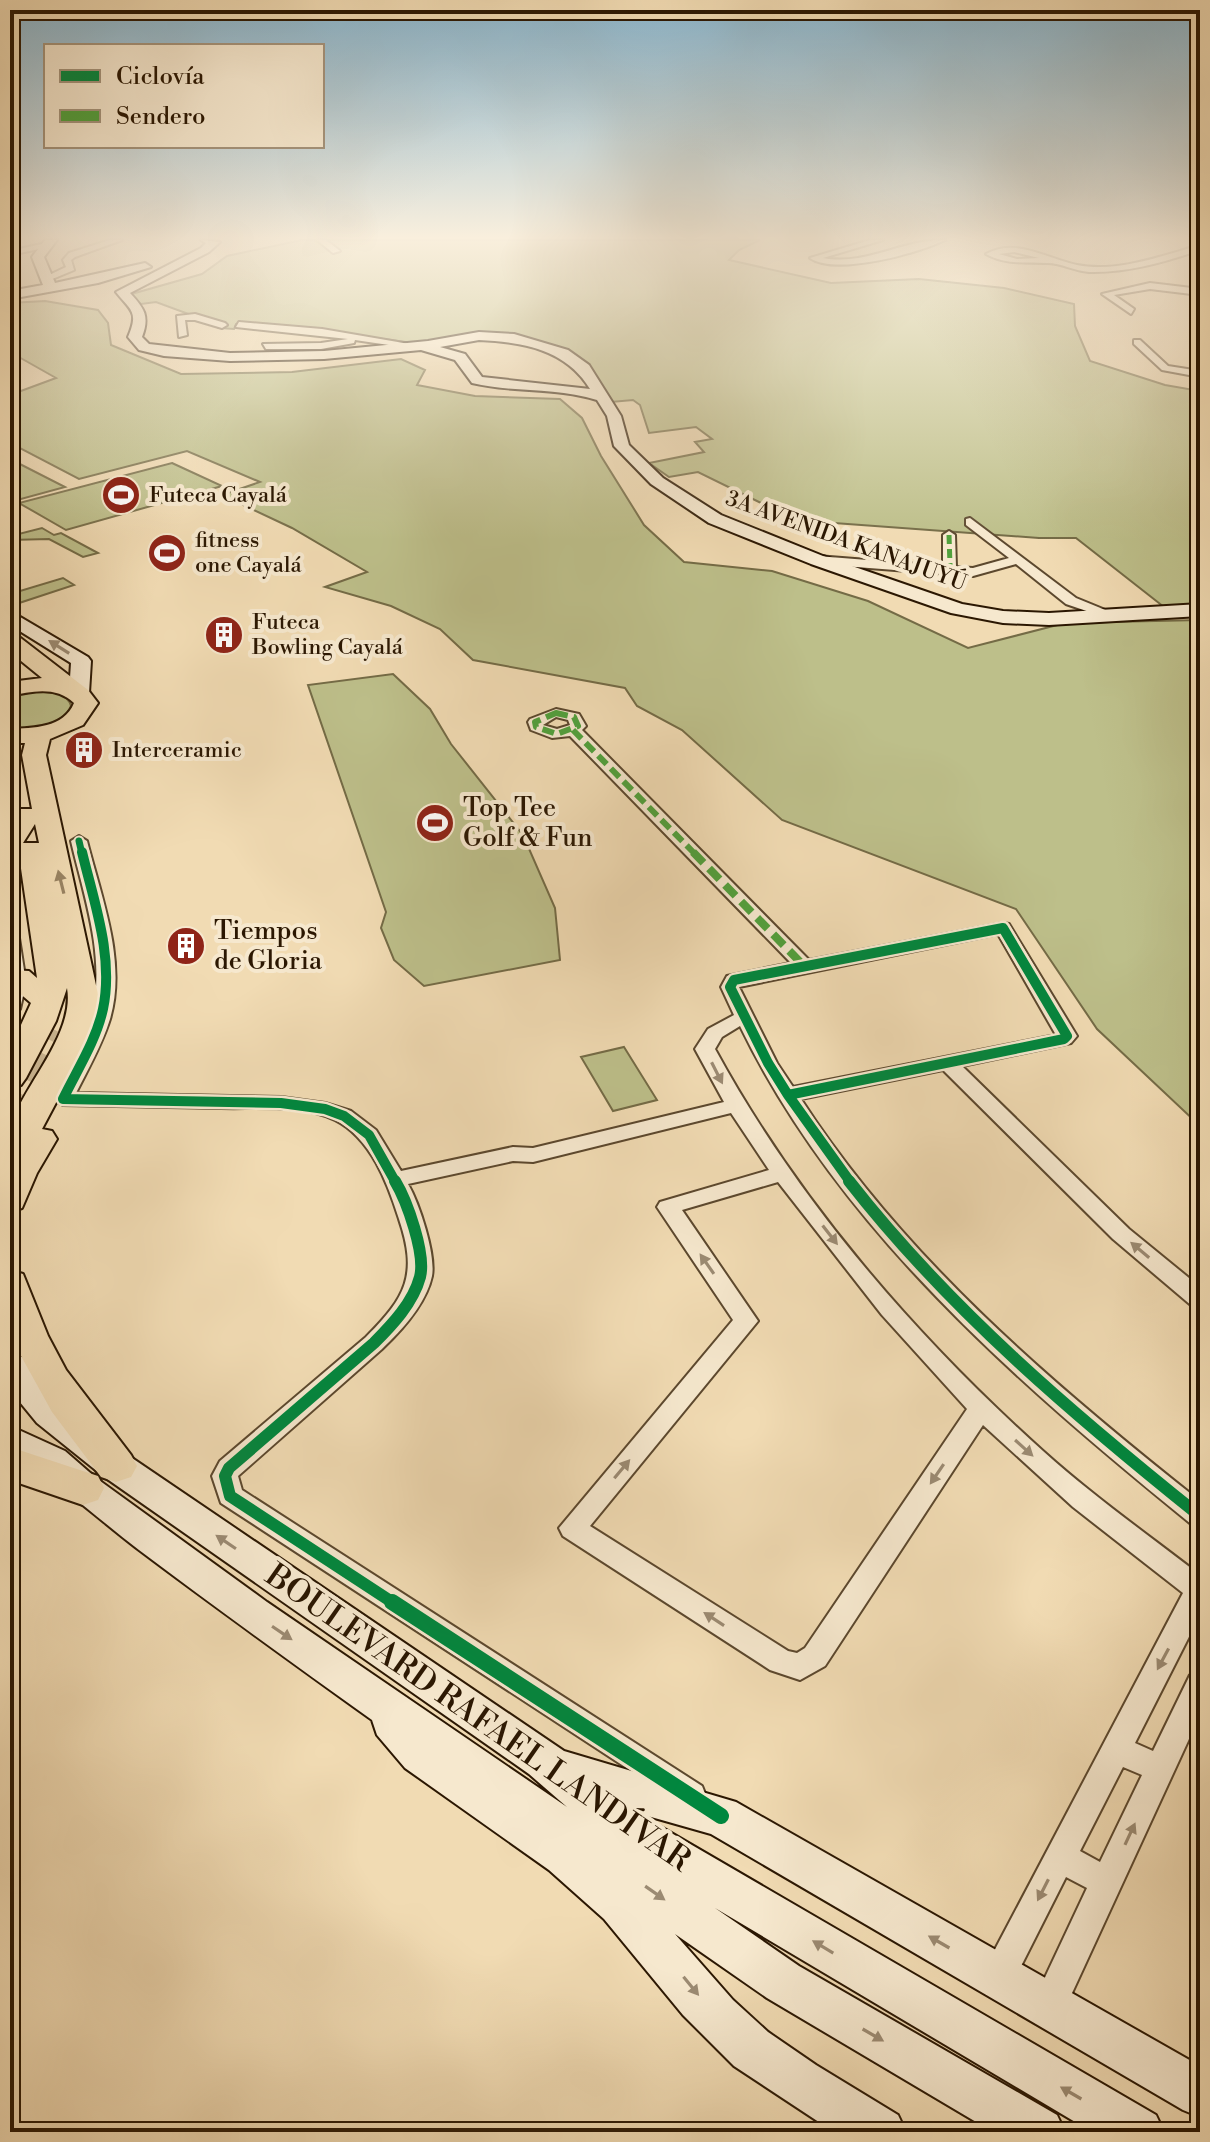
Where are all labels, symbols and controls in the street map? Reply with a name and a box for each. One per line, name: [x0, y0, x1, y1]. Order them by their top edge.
legend: [44, 44, 324, 148]
text: Ciclovía: [116, 62, 205, 92]
text: Sendero: [116, 102, 206, 132]
sports icon: Futeca Cayalá: [100, 474, 142, 516]
place label: Futeca Cayalá: [149, 482, 288, 509]
street label: 3A AVENIDA KANAJUYÚ: [722, 483, 971, 597]
place label: fitness one Cayalá: [195, 527, 302, 579]
sports icon: fitness one Cayalá: [146, 532, 188, 574]
place label: Futeca Bowling Cayalá: [251, 609, 404, 661]
building icon: Futeca Bowling Cayalá: [203, 614, 245, 656]
one-way arrow: [48, 641, 70, 655]
building icon: Interceramic: [63, 729, 105, 771]
place label: Interceramic: [112, 737, 242, 764]
place label: Top Tee Golf & Fun: [463, 792, 593, 854]
sports icon: Top Tee Golf & Fun: [414, 802, 456, 844]
one-way arrow: [54, 869, 67, 894]
place label: Tiempos de Gloria: [214, 915, 323, 977]
building icon: Tiempos de Gloria: [165, 925, 207, 967]
one-way arrow: [711, 1061, 724, 1084]
one-way arrow: [821, 1225, 837, 1245]
one-way arrow: [1130, 1242, 1150, 1259]
one-way arrow: [700, 1253, 715, 1274]
one-way arrow: [1014, 1438, 1033, 1456]
one-way arrow: [613, 1459, 630, 1479]
one-way arrow: [931, 1463, 945, 1485]
one-way arrow: [215, 1535, 237, 1550]
street label: BOULEVARD RAFAEL LANDÍVAR: [257, 1553, 700, 1881]
one-way arrow: [703, 1613, 725, 1627]
one-way arrow: [271, 1626, 293, 1640]
one-way arrow: [1156, 1648, 1169, 1671]
one-way arrow: [1123, 1822, 1137, 1845]
one-way arrow: [1036, 1879, 1050, 1902]
one-way arrow: [645, 1885, 666, 1900]
one-way arrow: [928, 1935, 950, 1949]
one-way arrow: [812, 1940, 834, 1954]
one-way arrow: [682, 1976, 699, 1996]
one-way arrow: [862, 2028, 884, 2042]
one-way arrow: [1060, 2086, 1083, 2100]

